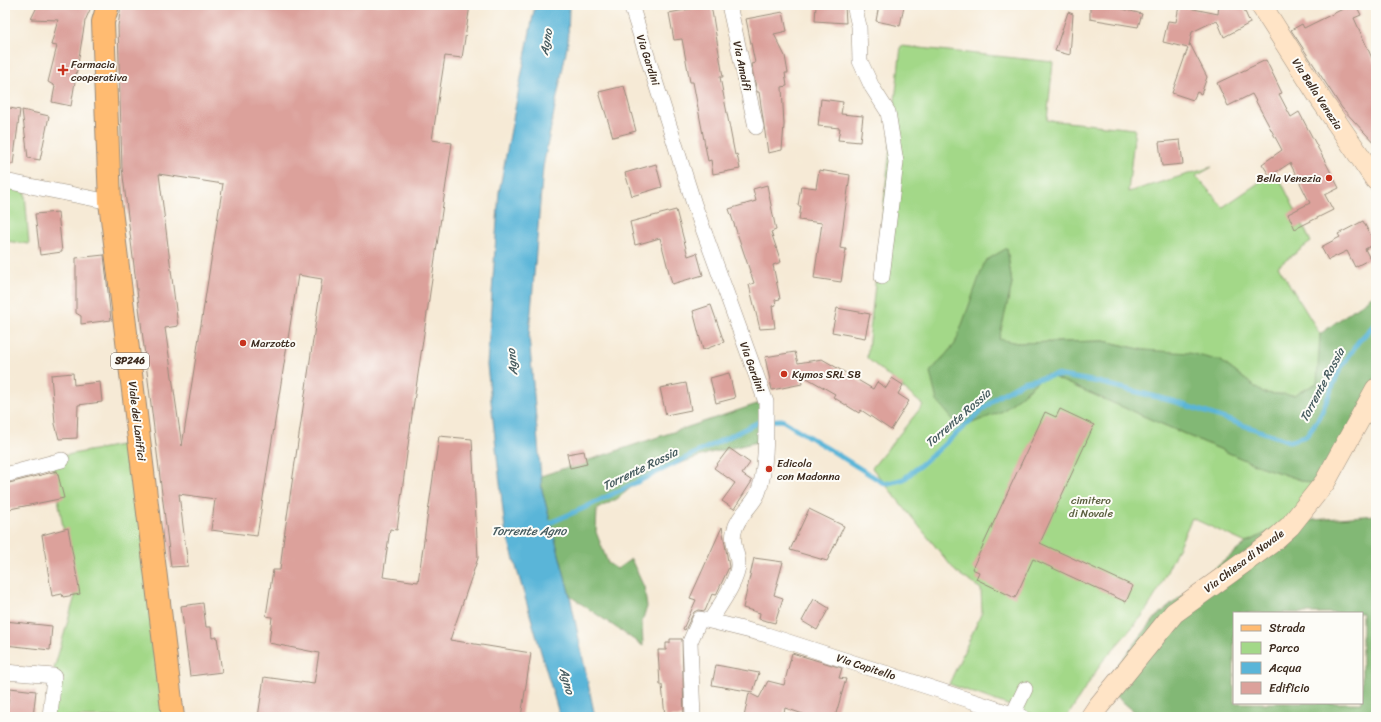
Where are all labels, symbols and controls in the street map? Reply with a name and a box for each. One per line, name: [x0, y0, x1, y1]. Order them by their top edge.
water label: Agno: [533, 26, 559, 58]
street label: Via Gardini: [631, 32, 665, 89]
street label: Via Amalfi: [727, 39, 757, 93]
street label: Via Bella Venezia: [1287, 54, 1348, 134]
place label: Farmacia cooperativa: [71, 55, 128, 87]
marker: Farmacia cooperativa: [58, 65, 68, 75]
place label: Bella Venezia: [1257, 169, 1321, 188]
marker: Bella Venezia: [1324, 173, 1334, 183]
place label: Marzotto: [251, 334, 296, 353]
marker: Marzotto: [238, 338, 248, 348]
street label: Via Gardini: [734, 339, 770, 396]
water label: Torrente Rossia: [1293, 343, 1351, 426]
water label: Agno: [500, 347, 524, 377]
road number: SP246: [111, 353, 149, 369]
place label: Kymos SRL SB: [792, 365, 861, 384]
marker: Kymos SRL SB: [779, 369, 789, 379]
street label: Viale dei Lanifici: [123, 380, 151, 463]
water label: Torrente Rossia: [920, 382, 997, 453]
water label: Torrente Rossia: [599, 441, 682, 497]
place label: Edicola con Madonna: [777, 454, 840, 486]
marker: Edicola con Madonna: [764, 464, 774, 474]
park label: cimitero di Novale: [1069, 491, 1114, 523]
water label: Torrente Agno: [492, 520, 567, 542]
street label: Via Chiesa di Novale: [1200, 524, 1289, 598]
legend: [1233, 612, 1363, 704]
text: Strada: [1269, 617, 1306, 639]
text: Parco: [1269, 637, 1299, 659]
street label: Via Capitello: [834, 648, 899, 686]
text: Acqua: [1268, 657, 1302, 679]
water label: Agno: [553, 664, 581, 698]
text: Edificio: [1269, 677, 1309, 699]

